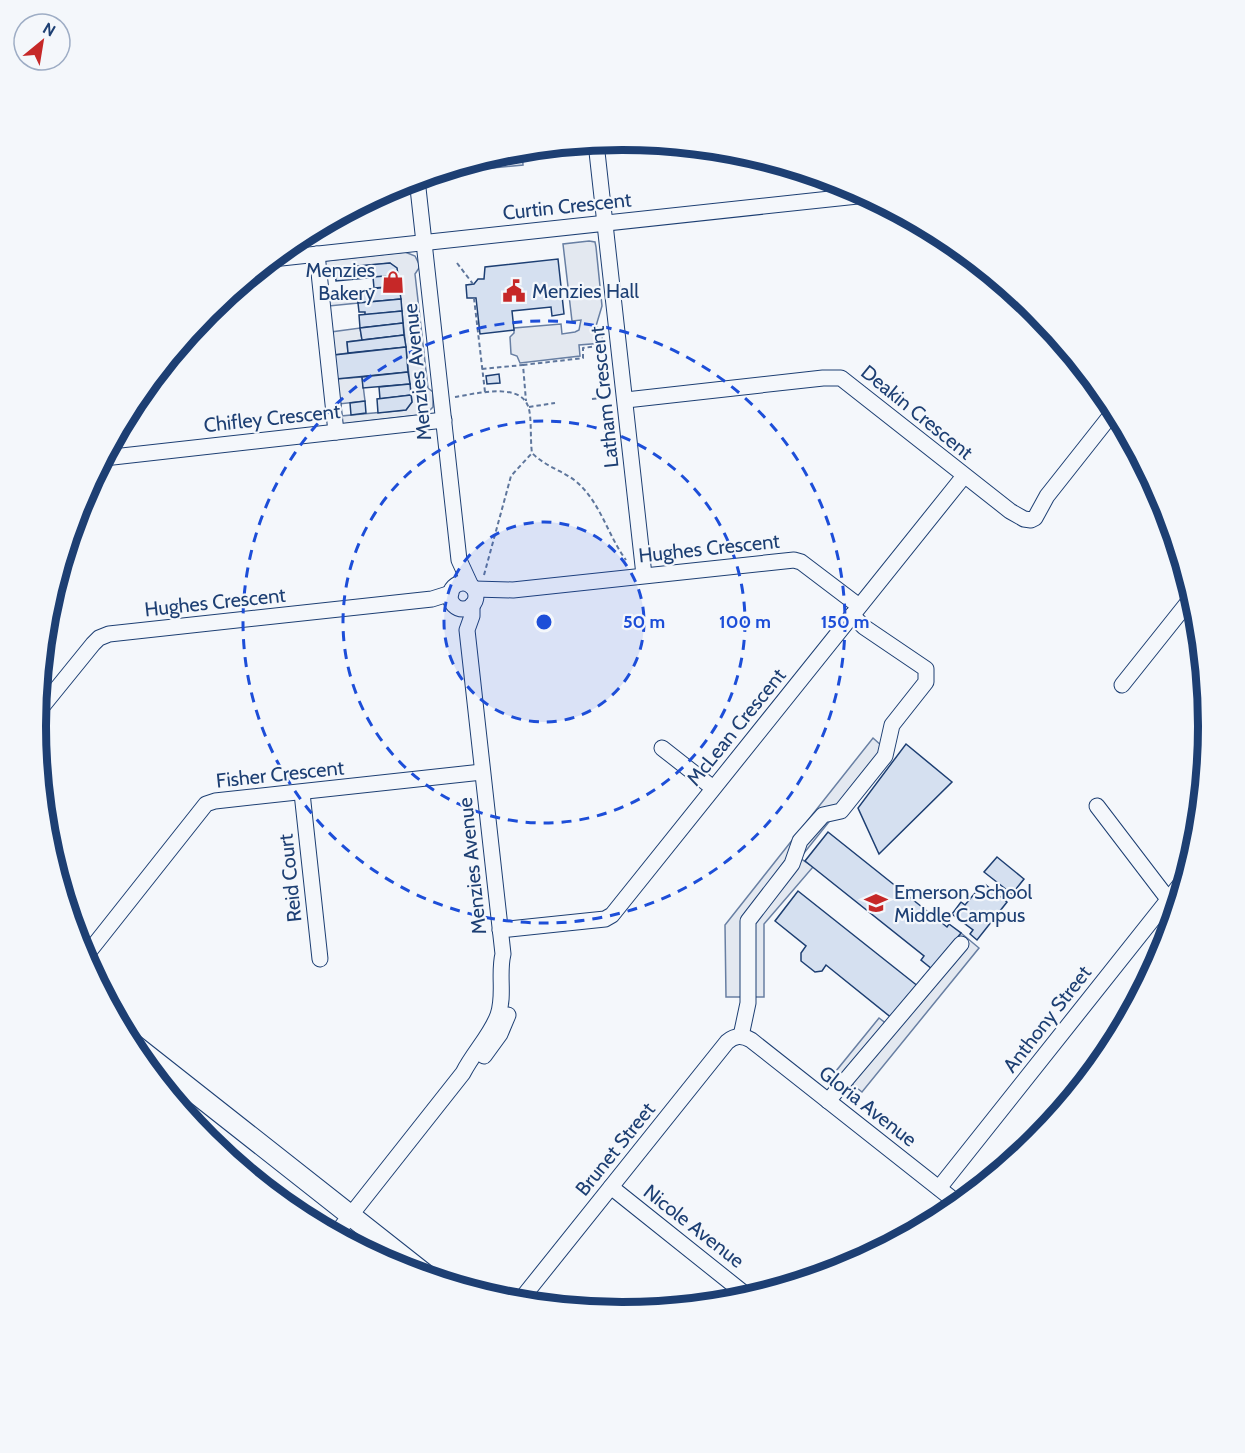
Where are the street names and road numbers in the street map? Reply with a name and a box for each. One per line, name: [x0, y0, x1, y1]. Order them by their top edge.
street label: Curtin Crescent: [502, 187, 633, 225]
street label: Menzies Avenue: [398, 302, 436, 442]
street label: Latham Crescent: [585, 325, 623, 469]
street label: Deakin Crescent: [856, 360, 978, 465]
street label: Chifley Crescent: [203, 399, 342, 437]
street label: Hughes Crescent: [637, 529, 781, 567]
street label: Hughes Crescent: [143, 583, 287, 621]
street label: McLean Crescent: [681, 663, 791, 790]
street label: Fisher Crescent: [215, 755, 345, 793]
street label: Menzies Avenue: [453, 796, 491, 936]
street label: Reid Court: [273, 833, 307, 923]
street label: Anthony Street: [998, 961, 1096, 1077]
street label: Gloria Avenue: [815, 1061, 921, 1151]
street label: Brunet Street: [570, 1097, 660, 1200]
street label: Nicole Avenue: [639, 1179, 749, 1273]

